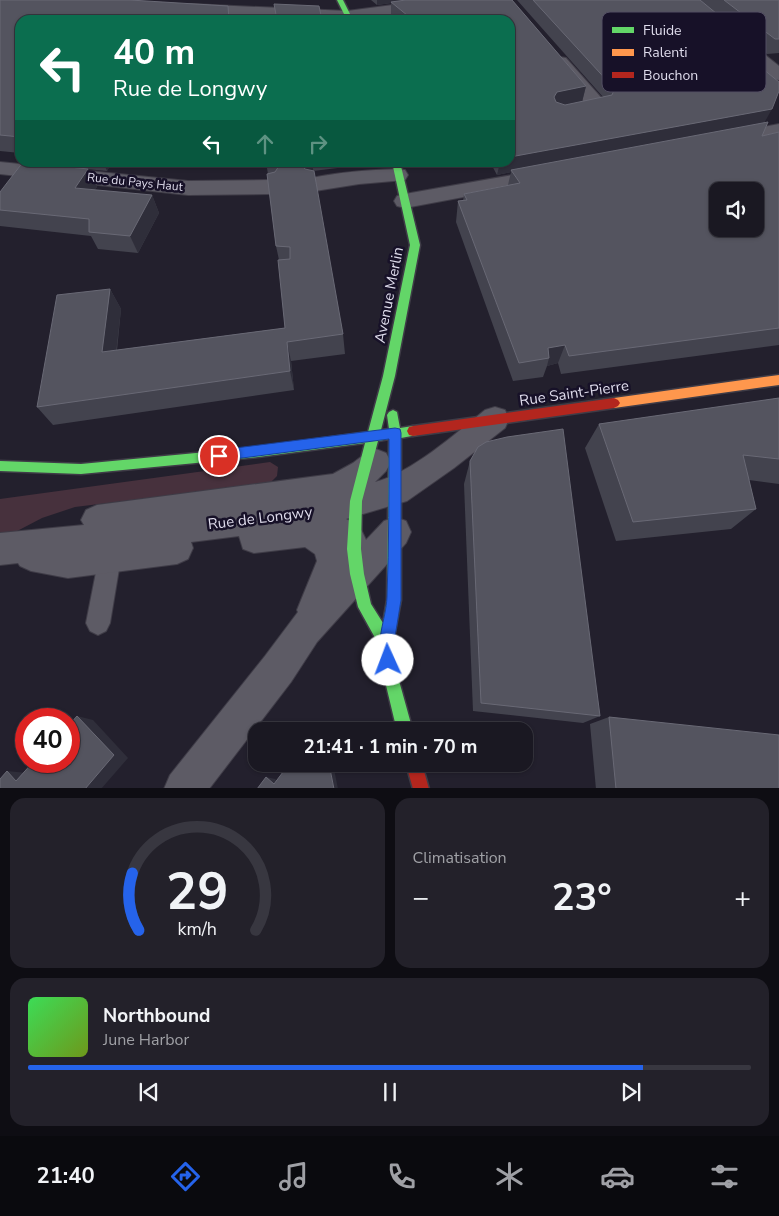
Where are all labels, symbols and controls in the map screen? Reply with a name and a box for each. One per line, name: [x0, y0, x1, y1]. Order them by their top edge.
legend: [602, 12, 766, 92]
text: Fluide: [643, 21, 682, 40]
text: 40 m: [113, 29, 195, 76]
icon: left: [30, 35, 95, 100]
text: Ralenti: [643, 43, 687, 62]
text: Bouchon: [643, 66, 698, 85]
text: Rue de Longwy: [113, 74, 267, 104]
icon: left: [198, 130, 226, 158]
icon: ahead: [251, 130, 279, 158]
icon: right: [304, 130, 332, 158]
street label: Rue du Pays Haut: [86, 169, 184, 195]
map controls: [709, 182, 764, 237]
button: sound: [709, 182, 764, 237]
street label: Avenue Merlin: [370, 245, 408, 345]
street label: Rue Saint-Pierre: [518, 375, 630, 411]
pin: [198, 435, 240, 477]
icon: arrive: [205, 442, 233, 470]
street label: Rue de Longwy: [207, 502, 314, 534]
position arrow: [361, 633, 413, 685]
speed limit sign: 40: [15, 708, 80, 773]
text: 21:41 · 1 min · 70 m: [303, 734, 478, 760]
text: Climatisation: [413, 847, 507, 869]
text: 29: [166, 856, 228, 927]
text: 23°: [552, 872, 612, 923]
text: −: [413, 879, 429, 917]
text: +: [734, 879, 751, 917]
text: km/h: [178, 917, 217, 941]
text: Northbound: [103, 1003, 210, 1029]
text: June Harbor: [103, 1029, 189, 1051]
icon: previous: [135, 1078, 163, 1106]
icon: pause: [376, 1078, 404, 1106]
icon: next: [617, 1078, 645, 1106]
icon: directions: [168, 1159, 203, 1194]
icon: music: [276, 1159, 311, 1194]
icon: phone: [384, 1159, 419, 1194]
icon: climate: [492, 1159, 527, 1194]
icon: car: [600, 1159, 635, 1194]
icon: filters: [707, 1159, 742, 1194]
text: 21:40: [36, 1161, 95, 1191]

